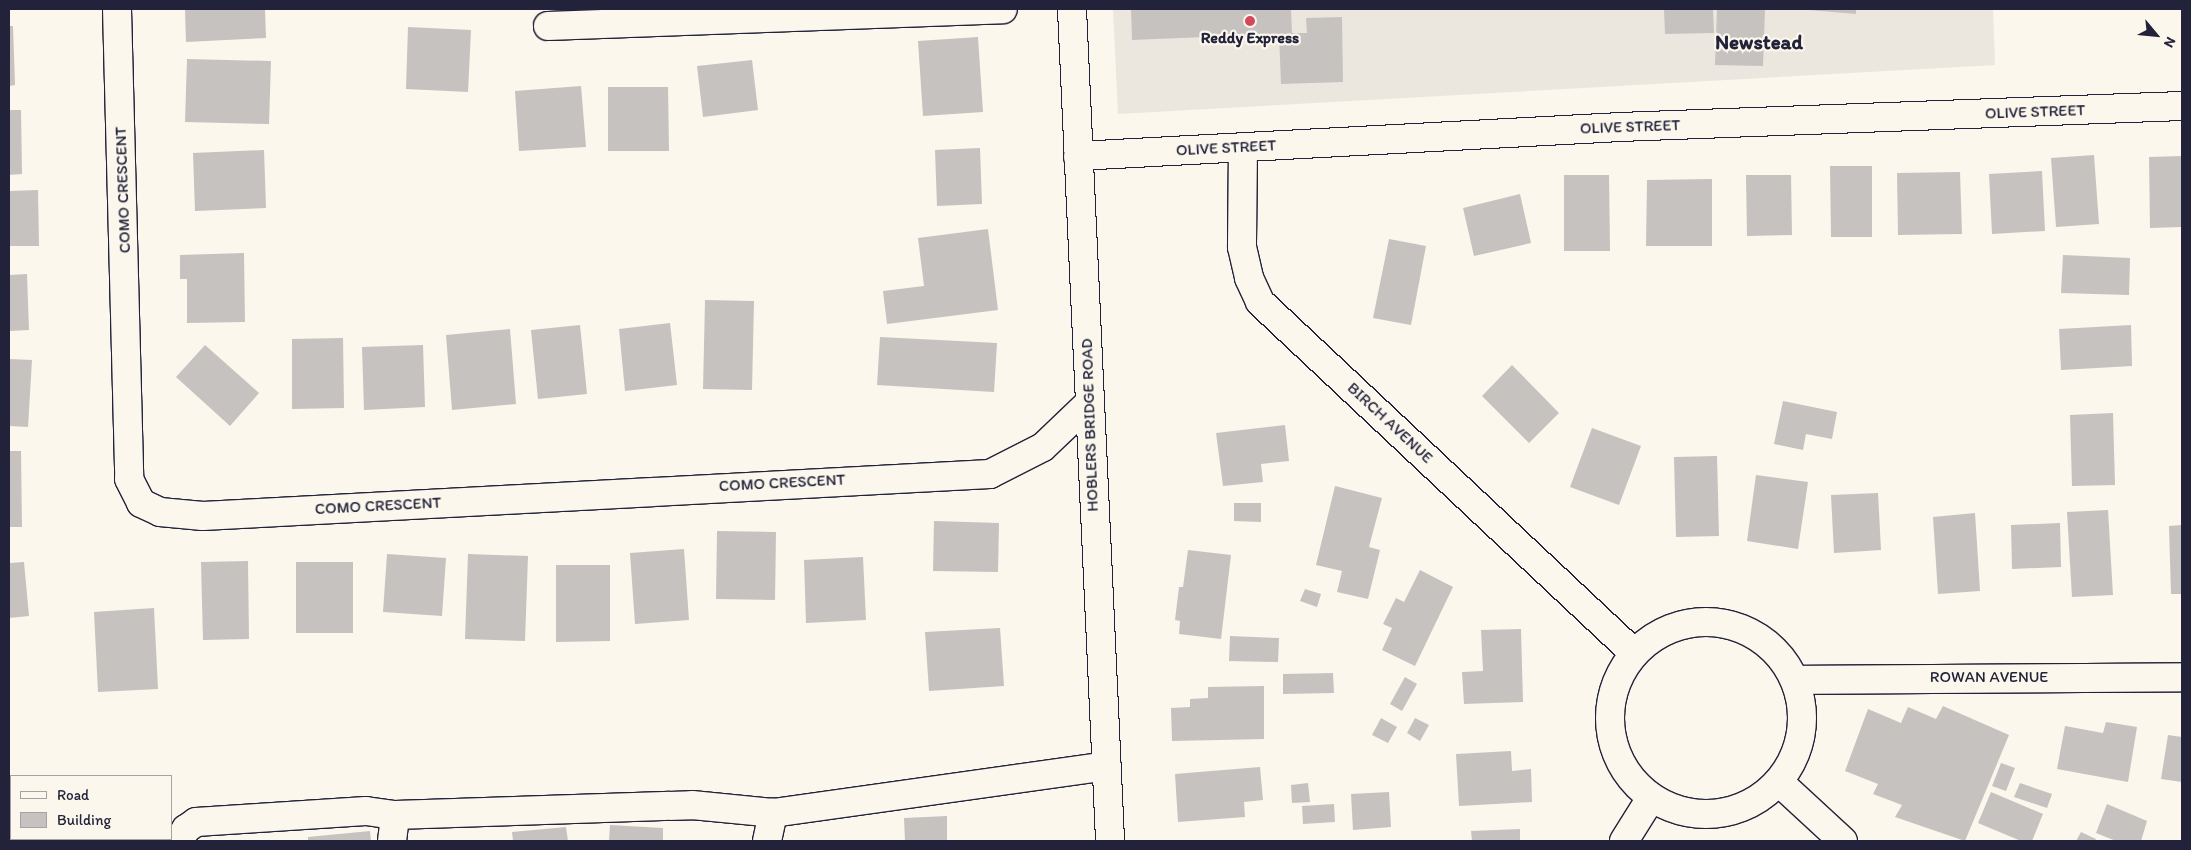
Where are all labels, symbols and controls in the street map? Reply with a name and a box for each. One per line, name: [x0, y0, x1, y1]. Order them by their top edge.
north arrow: [2131, 10, 2181, 60]
marker: Reddy Express: [1244, 15, 1256, 27]
place label: Reddy Express: [1201, 28, 1299, 48]
district label: Newstead: [1715, 29, 1803, 55]
text: N: [2160, 34, 2179, 50]
street label: OLIVE STREET: [1985, 101, 2085, 123]
street label: OLIVE STREET: [1580, 116, 1680, 138]
street label: COMO CRESCENT: [111, 126, 135, 254]
street label: OLIVE STREET: [1175, 136, 1277, 160]
street label: HOBLERS BRIDGE ROAD: [1077, 338, 1103, 512]
street label: BIRCH AVENUE: [1343, 379, 1437, 467]
street label: COMO CRESCENT: [718, 470, 846, 496]
street label: COMO CRESCENT: [314, 493, 442, 519]
street label: ROWAN AVENUE: [1930, 667, 2048, 687]
legend: [10, 775, 172, 840]
text: Road: [57, 786, 89, 804]
text: Building: [57, 811, 111, 829]

